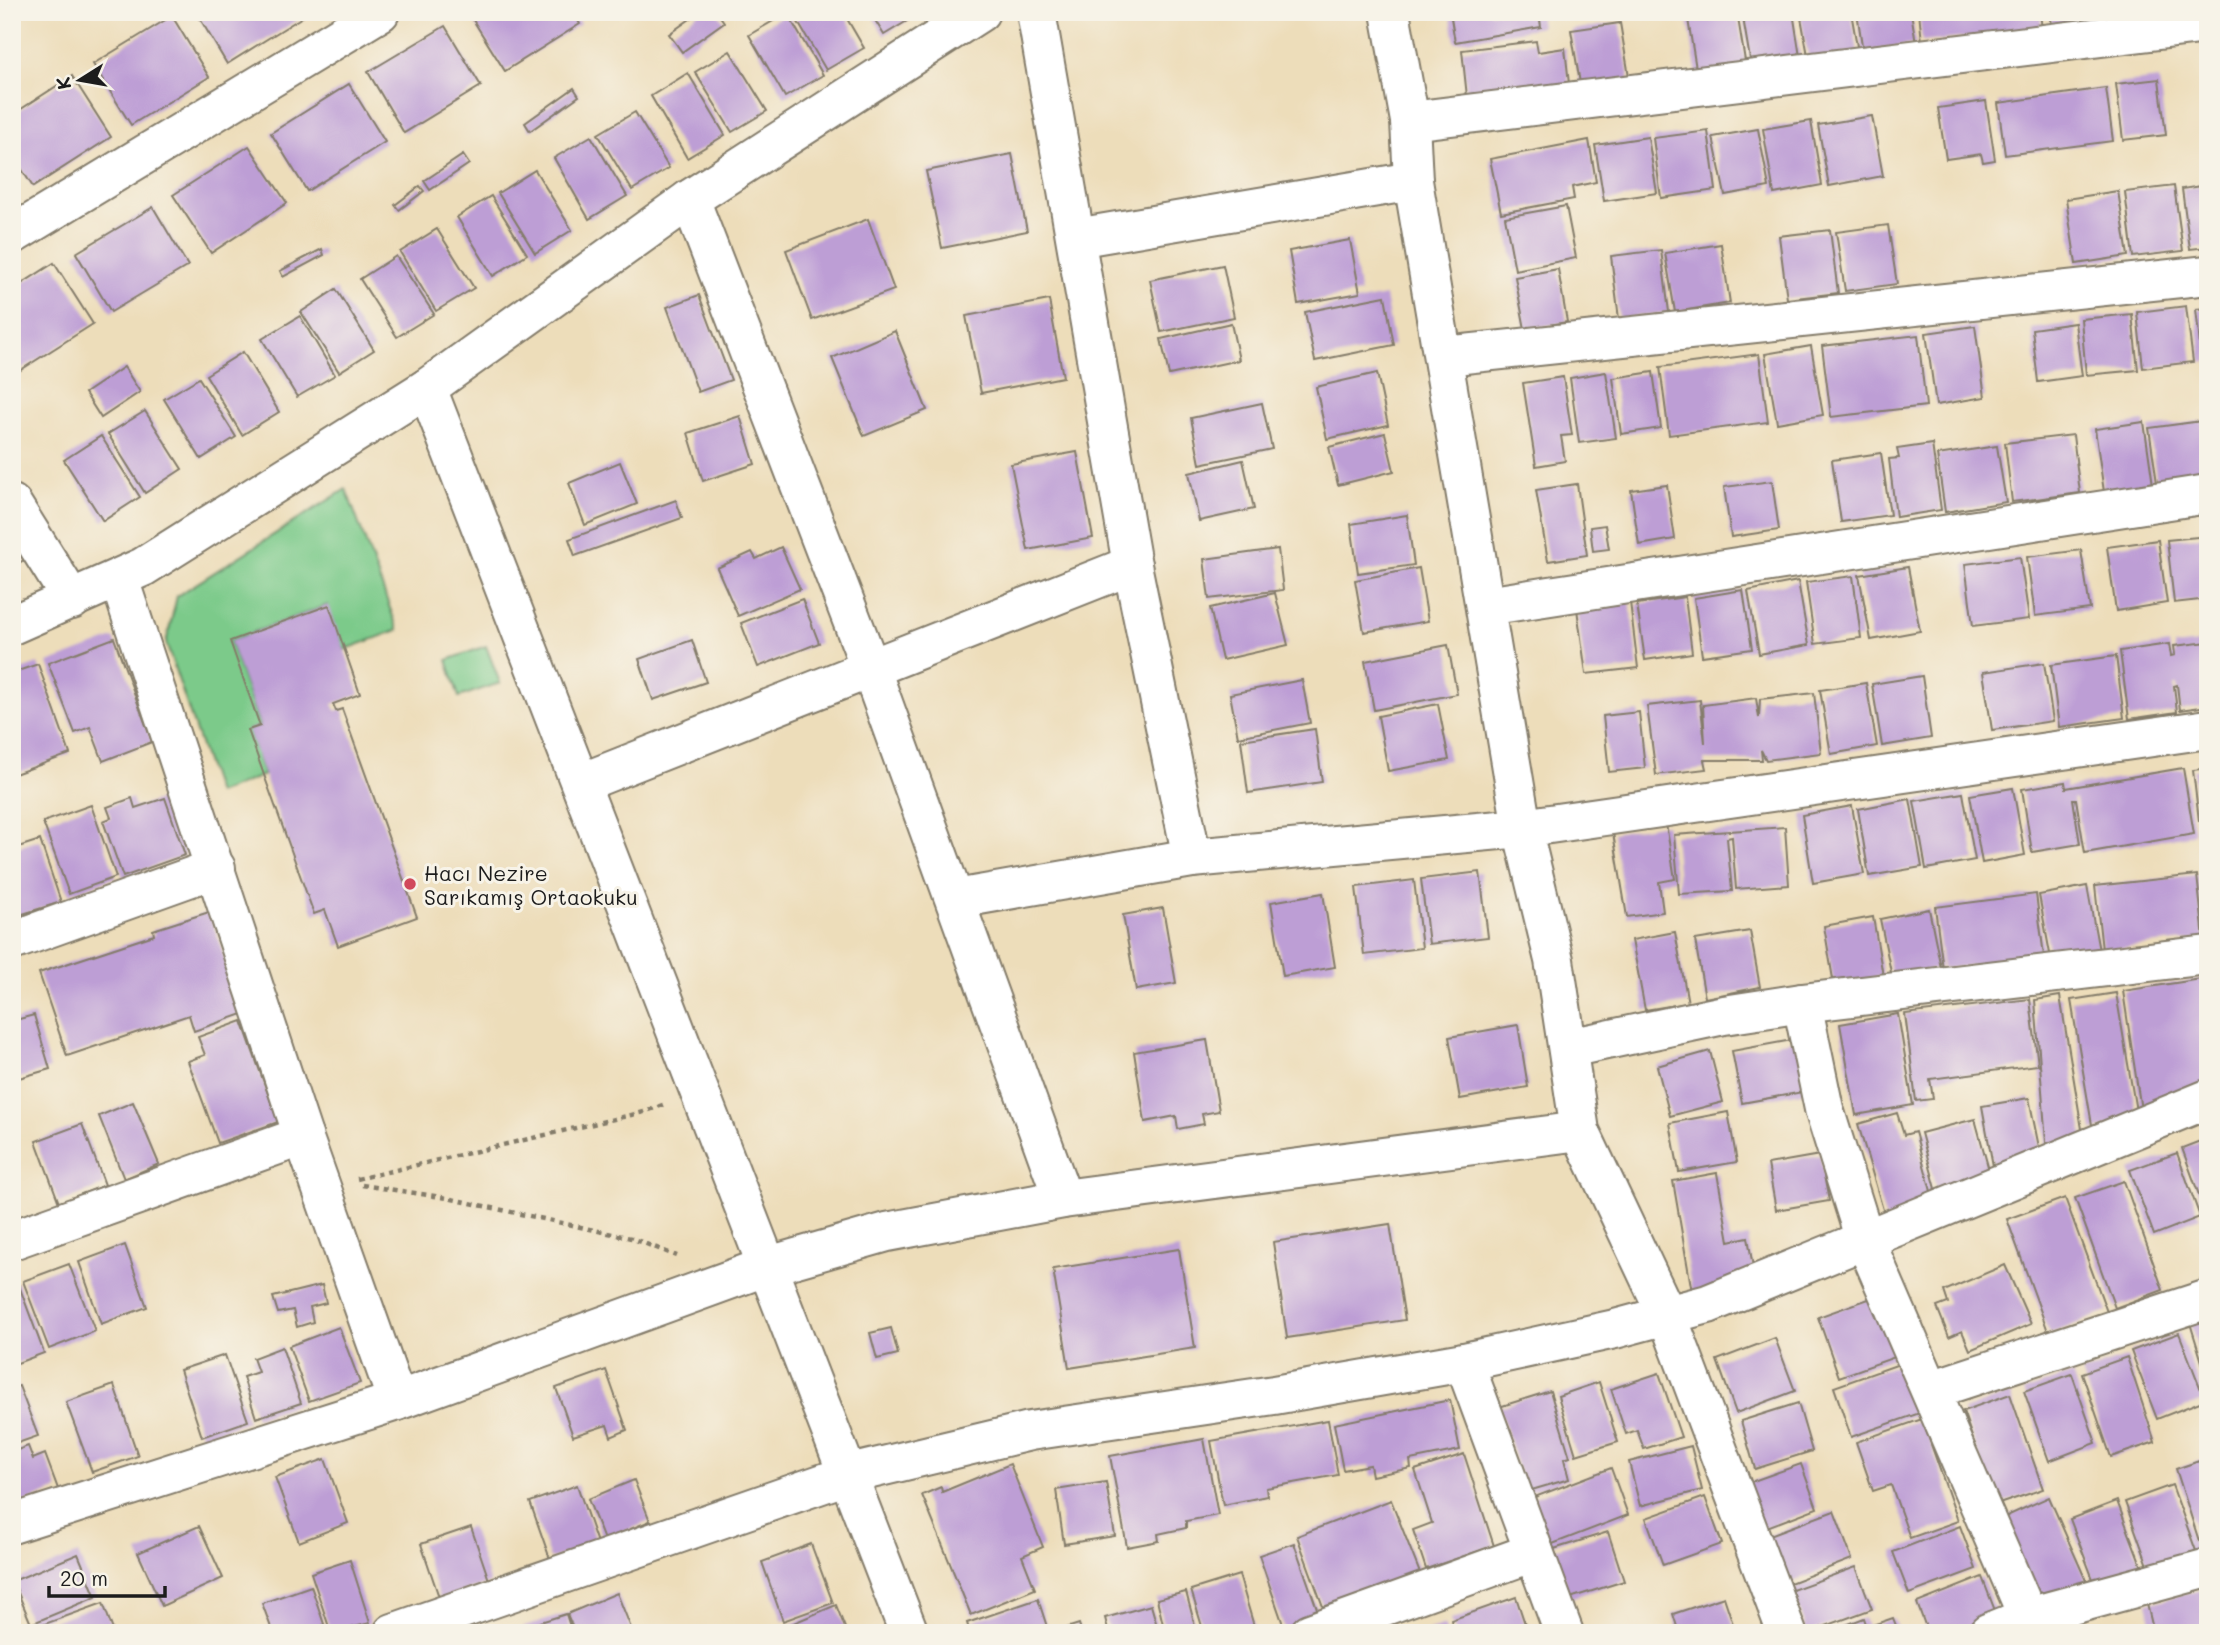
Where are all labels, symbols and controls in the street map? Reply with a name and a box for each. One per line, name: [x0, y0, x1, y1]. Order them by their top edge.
north arrow: [46, 46, 116, 116]
text: K: [49, 75, 76, 92]
place label: Hacı Nezire Sarıkamış Ortaokuku: [424, 859, 638, 910]
marker: Hacı Nezire Sarıkamış Ortaokuku: [402, 876, 418, 892]
scale bar: [49, 1554, 164, 1598]
text: 20 m: [60, 1564, 108, 1591]

